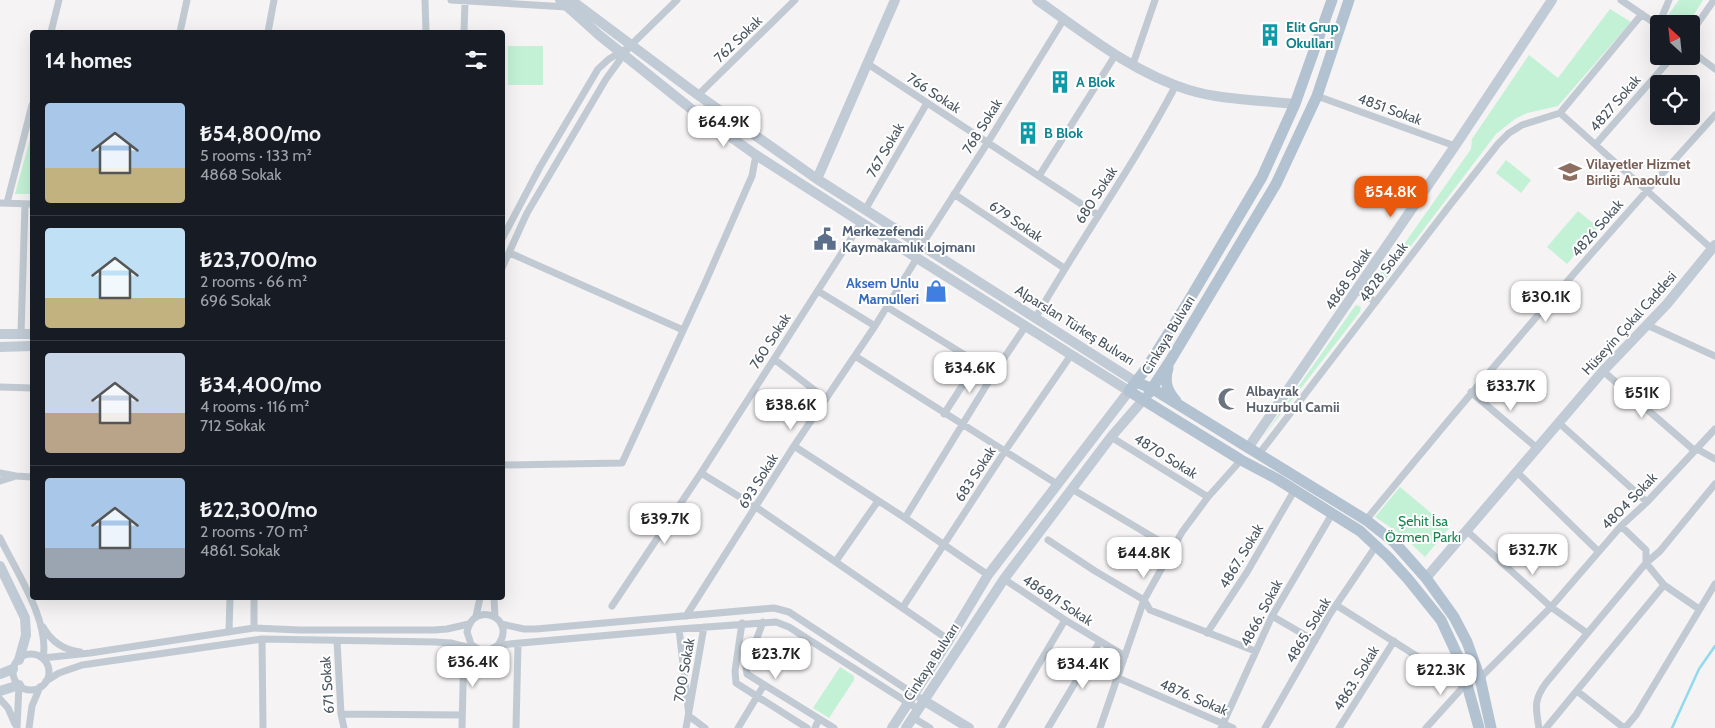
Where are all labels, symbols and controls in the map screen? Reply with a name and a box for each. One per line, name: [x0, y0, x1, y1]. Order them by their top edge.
street label: 762 Sokak: [710, 11, 766, 66]
north arrow: [1650, 15, 1700, 65]
map controls: [1650, 15, 1700, 125]
place label: Elit Grup Okulları: [1286, 18, 1339, 52]
building icon: Elit Grup Okulları: [1257, 22, 1283, 48]
icon: filters: [462, 46, 490, 74]
text: 14 homes: [45, 48, 132, 73]
street label: 766 Sokak: [904, 69, 965, 118]
building icon: A Blok: [1047, 69, 1073, 95]
street label: 4827 Sokak: [1586, 70, 1645, 135]
place label: A Blok: [1076, 73, 1115, 91]
button: locate: [1650, 75, 1700, 125]
street label: 4851 Sokak: [1355, 89, 1425, 129]
street label: 768 Sokak: [958, 95, 1006, 157]
pin: ₺64.9K: [683, 106, 765, 148]
text: ₺64.9K: [699, 112, 749, 131]
street label: 767 Sokak: [862, 119, 908, 180]
building icon: B Blok: [1015, 120, 1041, 146]
text: ₺54,800/mo: [200, 121, 321, 146]
icon: home: [85, 123, 145, 183]
place label: B Blok: [1044, 124, 1083, 142]
text: 5 rooms · 133 m²: [200, 146, 312, 165]
place label: Vilayetler Hizmet Birliği Anaokulu: [1586, 155, 1691, 189]
school or university icon: Vilayetler Hizmet Birliği Anaokulu: [1557, 159, 1583, 185]
street label: 680 Sokak: [1071, 162, 1121, 227]
text: 4868 Sokak: [200, 165, 281, 184]
pin: ₺54.8K: [1350, 176, 1432, 218]
text: ₺54.8K: [1365, 182, 1417, 201]
street label: 4826 Sokak: [1567, 195, 1627, 260]
street label: 679 Sokak: [986, 196, 1047, 246]
place label: Merkezefendi Kaymakamlık Lojmanı: [842, 222, 975, 256]
public building icon: Merkezefendi Kaymakamlık Lojmanı: [812, 226, 838, 252]
street label: 4828 Sokak: [1355, 238, 1412, 306]
street label: 4868 Sokak: [1321, 244, 1376, 314]
text: ₺23,700/mo: [200, 247, 317, 272]
icon: home: [85, 248, 145, 308]
street label: Hüseyin Çokal Caddesi: [1578, 267, 1680, 379]
text: 2 rooms · 66 m²: [200, 272, 307, 291]
place label: Aksem Unlu Mamulleri: [846, 274, 919, 308]
shop icon: Aksem Unlu Mamulleri: [923, 278, 949, 304]
pin: ₺30.1K: [1505, 280, 1587, 323]
street label: Alparslan Türkeş Bulvarı: [1012, 281, 1138, 369]
text: ₺30.1K: [1522, 287, 1570, 306]
text: 696 Sokak: [200, 291, 271, 310]
street label: Cinkaya Bulvarı: [1137, 292, 1199, 378]
street label: 760 Sokak: [745, 309, 795, 372]
pin: ₺34.6K: [929, 352, 1011, 394]
text: ₺34.6K: [945, 358, 995, 377]
pin: ₺33.7K: [1470, 370, 1552, 412]
text: ₺34,400/mo: [200, 372, 321, 397]
icon: home: [85, 373, 145, 433]
text: ₺33.7K: [1487, 376, 1535, 395]
pin: ₺51K: [1612, 376, 1672, 419]
place label: Albayrak Huzurbul Camii: [1246, 382, 1340, 416]
text: ₺51K: [1625, 383, 1659, 402]
mosque icon: Albayrak Huzurbul Camii: [1216, 386, 1242, 412]
pin: ₺38.6K: [750, 388, 832, 431]
text: ₺38.6K: [766, 395, 816, 414]
text: 4 rooms · 116 m²: [200, 397, 309, 416]
text: 712 Sokak: [200, 416, 265, 435]
street label: 4870 Sokak: [1131, 429, 1202, 483]
street label: 683 Sokak: [951, 442, 1000, 505]
street label: 693 Sokak: [734, 449, 782, 512]
street label: 4804 Sokak: [1597, 468, 1661, 533]
text: ₺22,300/mo: [200, 497, 318, 522]
icon: home: [85, 498, 145, 558]
pin: ₺39.7K: [624, 502, 706, 545]
text: ₺39.7K: [641, 509, 689, 528]
park label: Şehit İsa Özmen Parkı: [1385, 512, 1461, 546]
street label: 4867. Sokak: [1215, 520, 1268, 592]
text: 2 rooms · 70 m²: [200, 522, 308, 541]
pin: ₺32.7K: [1492, 534, 1574, 576]
pin: ₺44.8K: [1103, 536, 1185, 579]
text: ₺32.7K: [1509, 540, 1557, 559]
text: 4861. Sokak: [200, 541, 280, 560]
text: ₺44.8K: [1118, 543, 1170, 562]
street label: 4868/1 Sokak: [1019, 571, 1097, 630]
street label: 4866. Sokak: [1236, 576, 1287, 650]
street label: 4865. Sokak: [1281, 593, 1335, 666]
street label: Cinkaya Bulvarı: [899, 620, 963, 704]
street label: 700 Sokak: [670, 636, 699, 703]
pin: ₺23.7K: [735, 638, 817, 680]
street label: 4863. Sokak: [1329, 642, 1383, 714]
text: ₺23.7K: [752, 644, 800, 663]
pin: ₺36.4K: [432, 646, 514, 688]
pin: ₺34.4K: [1042, 648, 1124, 690]
text: ₺36.4K: [448, 652, 498, 671]
text: ₺34.4K: [1057, 654, 1109, 673]
pin: ₺22.3K: [1400, 654, 1482, 696]
street label: 671 Sokak: [316, 655, 338, 714]
text: ₺22.3K: [1417, 660, 1465, 679]
street label: 4876. Sokak: [1157, 675, 1231, 720]

